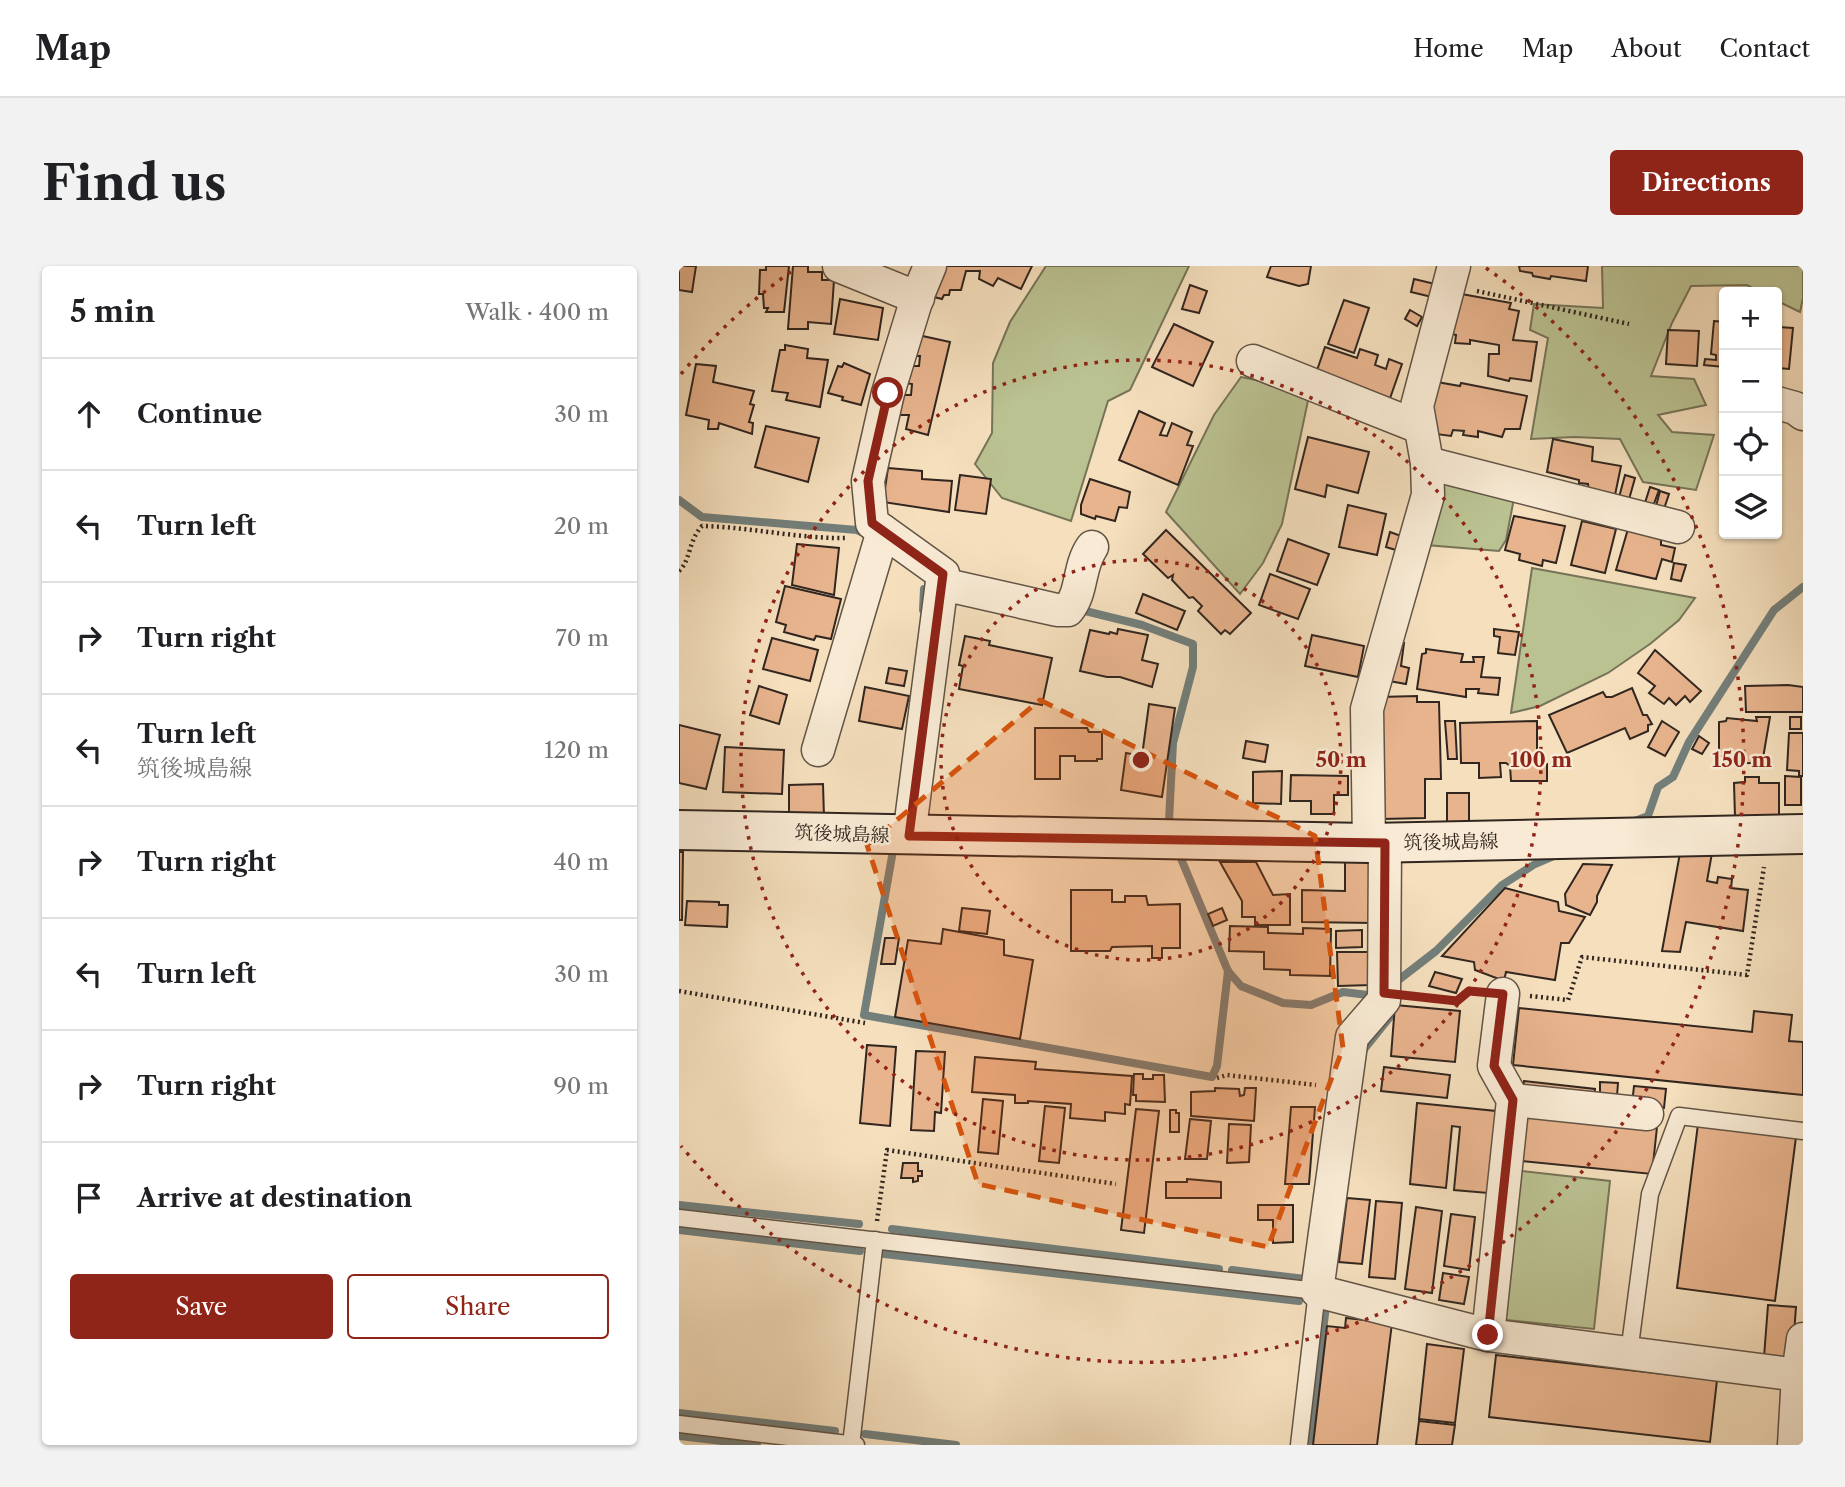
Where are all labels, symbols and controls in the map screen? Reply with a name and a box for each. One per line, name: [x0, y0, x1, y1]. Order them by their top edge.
text: Map: [35, 28, 111, 69]
text: Home: [1413, 34, 1484, 63]
text: Map: [1522, 34, 1573, 63]
text: About: [1611, 34, 1682, 63]
text: Contact: [1720, 34, 1810, 63]
button: Directions: [1610, 150, 1803, 215]
text: Find us: [42, 152, 226, 213]
map controls: [1719, 287, 1782, 539]
button: +: [1719, 287, 1782, 350]
text: 5 min: [70, 293, 155, 330]
text: Walk · 400 m: [465, 298, 609, 326]
button: −: [1719, 350, 1782, 413]
route start: [872, 377, 903, 408]
icon: ahead: [70, 395, 108, 433]
text: Continue: [137, 398, 262, 430]
text: 30 m: [554, 400, 609, 428]
button: locate: [1719, 413, 1782, 476]
button: layers: [1719, 476, 1782, 539]
icon: left: [70, 507, 108, 545]
text: Turn left: [137, 510, 256, 542]
text: 20 m: [554, 512, 609, 540]
icon: right: [70, 619, 108, 657]
text: Turn right: [137, 622, 276, 654]
text: 70 m: [556, 624, 609, 652]
text: Turn left: [137, 718, 256, 750]
icon: left: [70, 731, 108, 769]
text: 120 m: [544, 736, 609, 764]
text: 50 m: [1315, 747, 1367, 772]
text: 100 m: [1510, 747, 1572, 772]
text: 150 m: [1712, 747, 1772, 772]
centre of rings: [1129, 748, 1153, 772]
text: 筑後城島線: [137, 754, 252, 782]
street label: 筑後城島線: [794, 821, 890, 847]
street label: 筑後城島線: [1403, 830, 1499, 854]
icon: right: [70, 843, 108, 881]
text: Turn right: [137, 846, 276, 878]
text: 40 m: [554, 848, 609, 876]
icon: left: [70, 955, 108, 993]
text: Turn left: [137, 958, 256, 990]
text: 30 m: [554, 960, 609, 988]
icon: right: [70, 1067, 108, 1105]
text: Turn right: [137, 1070, 276, 1102]
text: 90 m: [553, 1072, 609, 1100]
icon: arrive: [70, 1179, 108, 1217]
text: Arrive at destination: [137, 1182, 412, 1214]
button: Save: [70, 1274, 333, 1339]
button: Share: [347, 1274, 609, 1339]
route end: [1472, 1319, 1503, 1350]

